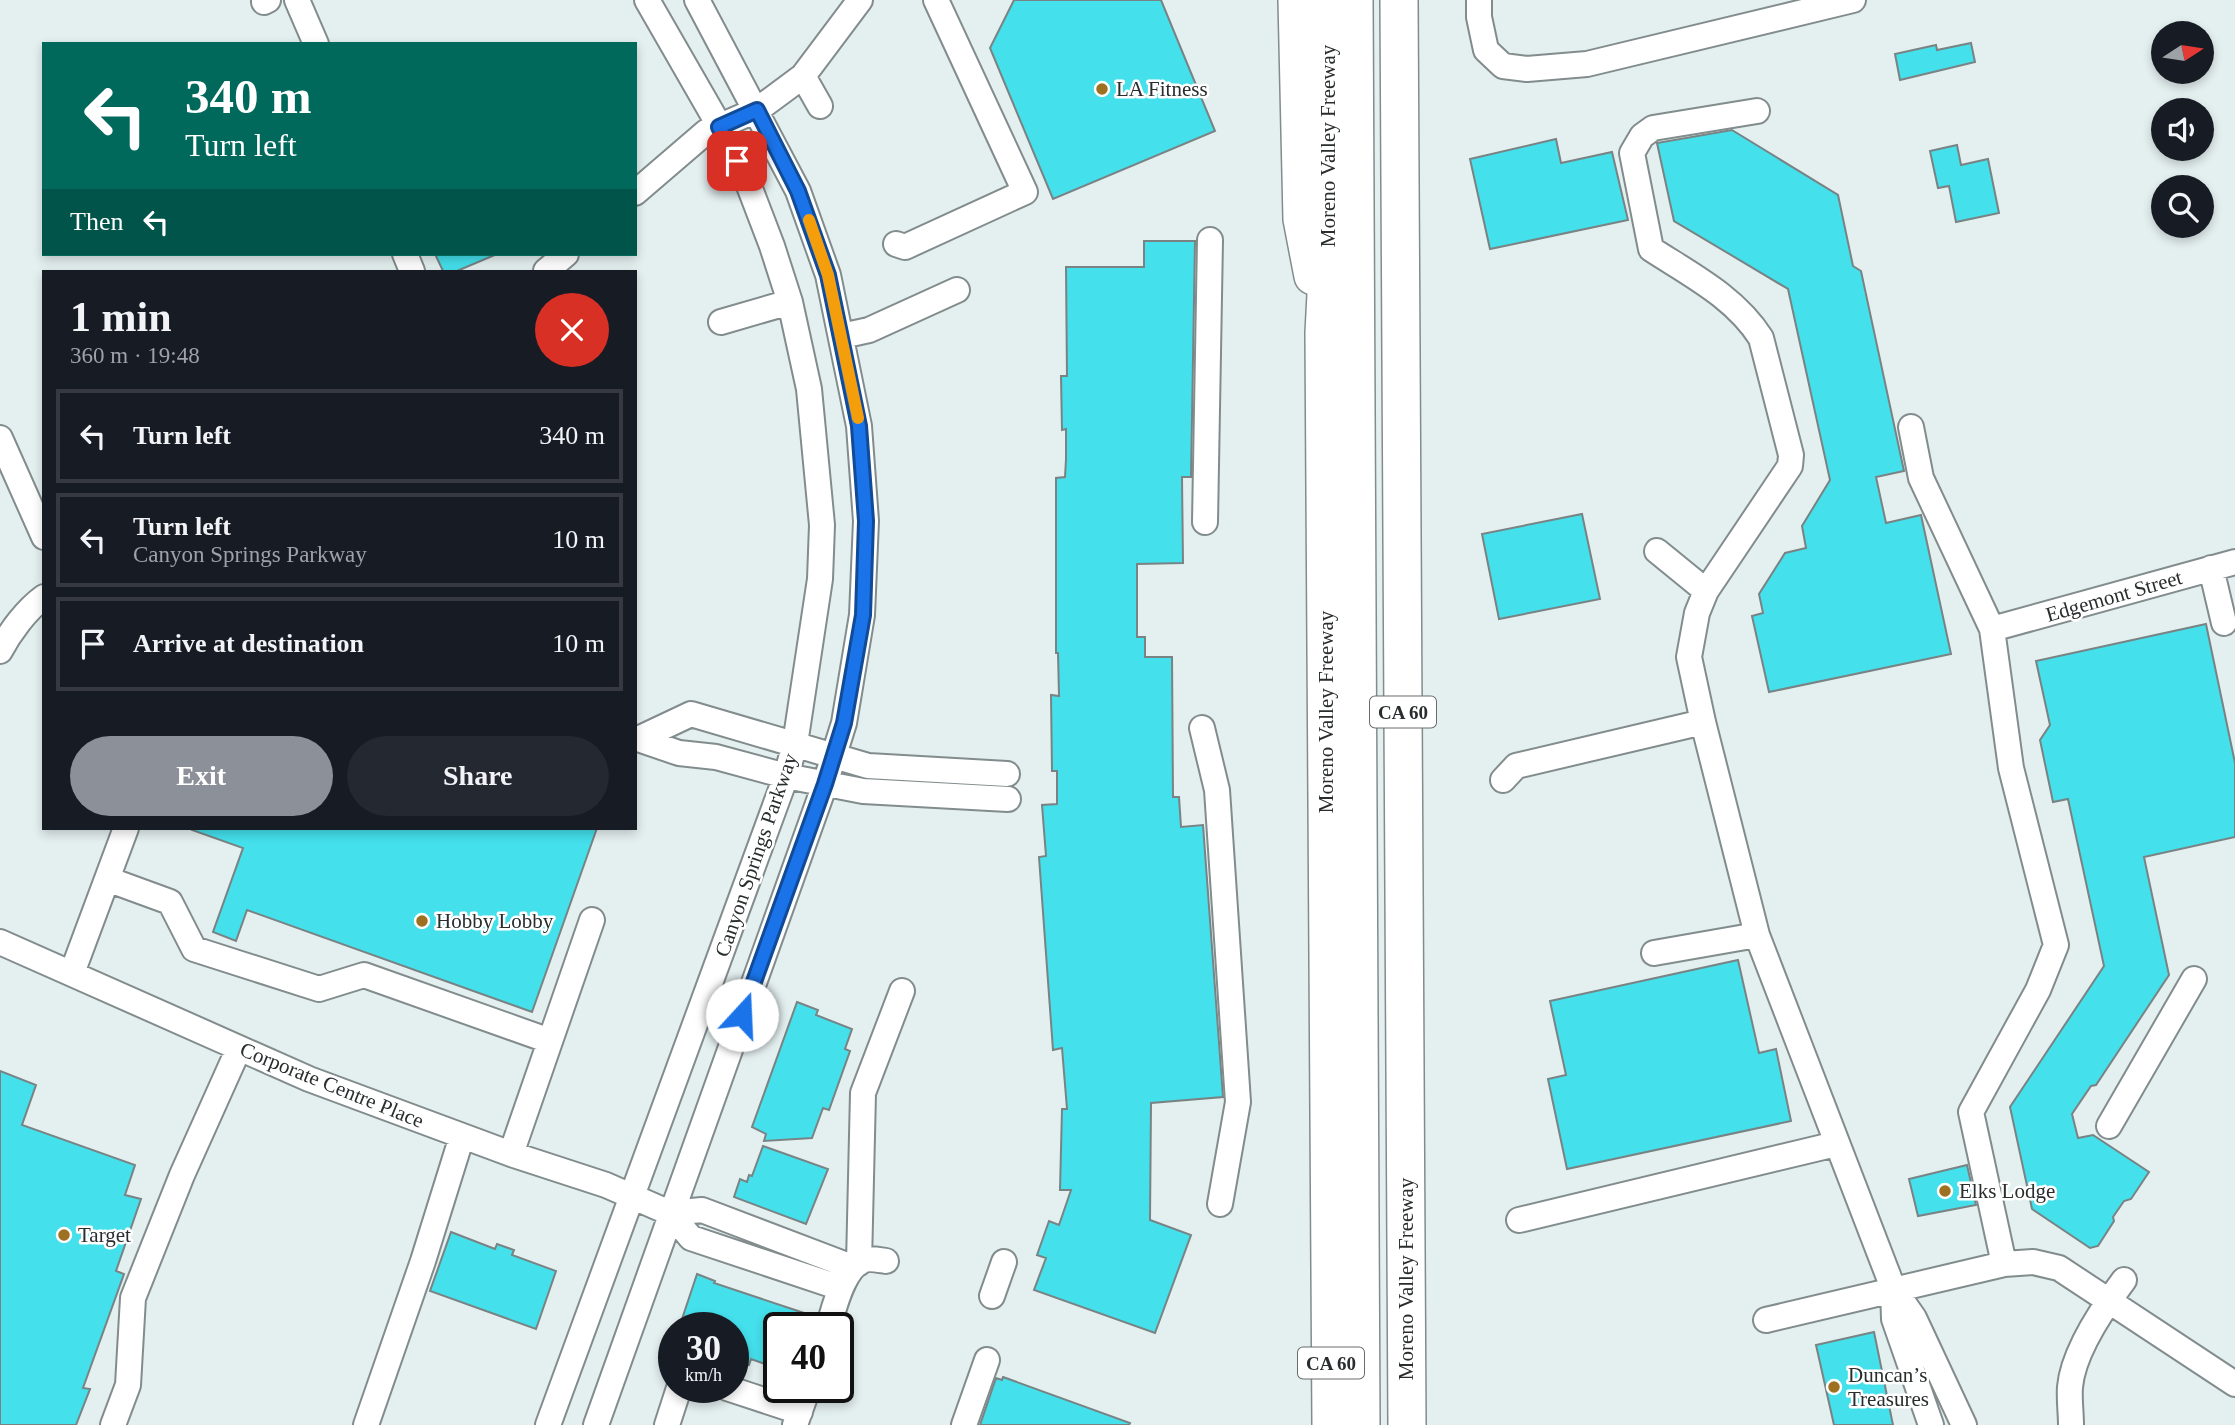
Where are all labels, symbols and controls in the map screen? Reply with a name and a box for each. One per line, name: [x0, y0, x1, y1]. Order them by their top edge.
north arrow: [2151, 21, 2214, 84]
map controls: [2151, 21, 2214, 238]
street label: Moreno Valley Freeway: [1316, 44, 1340, 247]
text: 340 m: [185, 69, 312, 124]
icon: left: [70, 70, 161, 161]
place label: LA Fitness: [1116, 77, 1208, 101]
marker: LA Fitness: [1094, 81, 1110, 97]
button: sound: [2151, 98, 2214, 161]
text: Turn left: [185, 127, 297, 163]
pin: [707, 131, 767, 191]
icon: arrive: [718, 142, 756, 180]
button: search: [2151, 175, 2214, 238]
icon: left: [137, 203, 175, 241]
text: Then: [70, 207, 123, 236]
button: close: [535, 293, 609, 367]
text: 1 min: [70, 294, 172, 340]
text: 360 m · 19:48: [70, 343, 200, 368]
icon: left: [74, 417, 112, 455]
text: Turn left: [133, 421, 231, 450]
text: 340 m: [539, 421, 605, 450]
text: Turn left: [133, 512, 231, 541]
icon: left: [74, 521, 112, 559]
text: 10 m: [552, 525, 605, 554]
text: Canyon Springs Parkway: [133, 542, 367, 567]
street label: Edgemont Street: [2043, 565, 2185, 627]
street label: Moreno Valley Freeway: [1314, 610, 1338, 813]
icon: arrive: [74, 625, 112, 663]
text: Arrive at destination: [133, 629, 364, 658]
text: 10 m: [552, 629, 605, 658]
road number: CA 60: [1370, 696, 1436, 727]
button: Exit: [70, 736, 333, 816]
button: Share: [347, 736, 609, 816]
street label: Canyon Springs Parkway: [710, 750, 802, 960]
place label: Hobby Lobby: [436, 909, 554, 933]
marker: Hobby Lobby: [414, 913, 430, 929]
position arrow: [705, 978, 779, 1052]
street label: Corporate Centre Place: [237, 1037, 427, 1133]
street label: Moreno Valley Freeway: [1394, 1177, 1418, 1380]
place label: Elks Lodge: [1959, 1179, 2055, 1203]
marker: Elks Lodge: [1937, 1183, 1953, 1199]
place label: Target: [78, 1223, 131, 1247]
marker: Target: [56, 1227, 72, 1243]
speed limit sign: 40: [763, 1312, 854, 1403]
text: 30: [686, 1329, 721, 1368]
road number: CA 60: [1298, 1348, 1364, 1378]
place label: Duncan’s Treasures: [1848, 1363, 1929, 1411]
text: km/h: [685, 1365, 722, 1385]
marker: Duncan’s Treasures: [1826, 1379, 1842, 1395]

